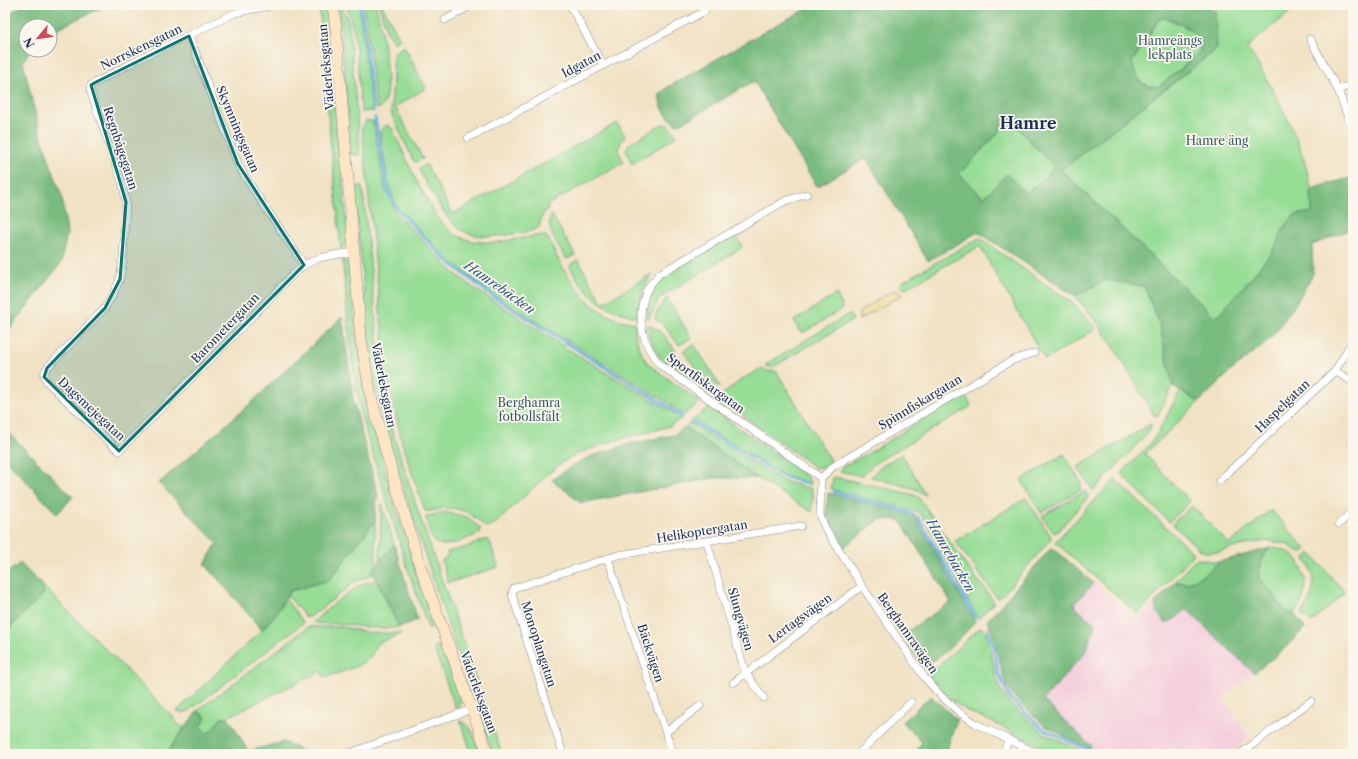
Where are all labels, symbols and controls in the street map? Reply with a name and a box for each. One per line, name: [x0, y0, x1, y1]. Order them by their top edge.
north arrow: [18, 18, 58, 58]
street label: Norrskensgatan: [98, 21, 185, 73]
street label: Väderleksgatan: [315, 23, 337, 112]
park label: Hamreängs lekplats: [1138, 33, 1202, 62]
text: N: [21, 35, 38, 50]
street label: Idgatan: [559, 47, 604, 81]
street label: Skymningsgatan: [213, 83, 263, 175]
street label: Regnbågegatan: [100, 105, 142, 192]
district label: Hamre: [1000, 113, 1057, 133]
park label: Hamre äng: [1186, 133, 1249, 148]
water label: Hamrebäcken: [461, 256, 539, 317]
street label: Barometergatan: [188, 290, 263, 366]
street label: Väderleksgatan: [368, 340, 400, 429]
street label: Sportfiskargatan: [664, 350, 748, 417]
street label: Spinnfiskargatan: [876, 371, 965, 433]
street label: Dagsmejegatan: [55, 374, 129, 444]
street label: Haspelgatan: [1252, 376, 1313, 436]
park label: Berghamra fotbollsfält: [498, 395, 561, 424]
water label: Hamrebäcken: [923, 514, 979, 595]
street label: Helikoptergatan: [655, 516, 749, 546]
street label: Slungvägen: [725, 586, 757, 653]
street label: Lertagsvägen: [765, 590, 835, 646]
street label: Berghamravägen: [874, 590, 942, 677]
street label: Monoplangatan: [518, 599, 560, 689]
street label: Bäckvägen: [634, 622, 668, 685]
street label: Väderleksgatan: [457, 648, 501, 736]

